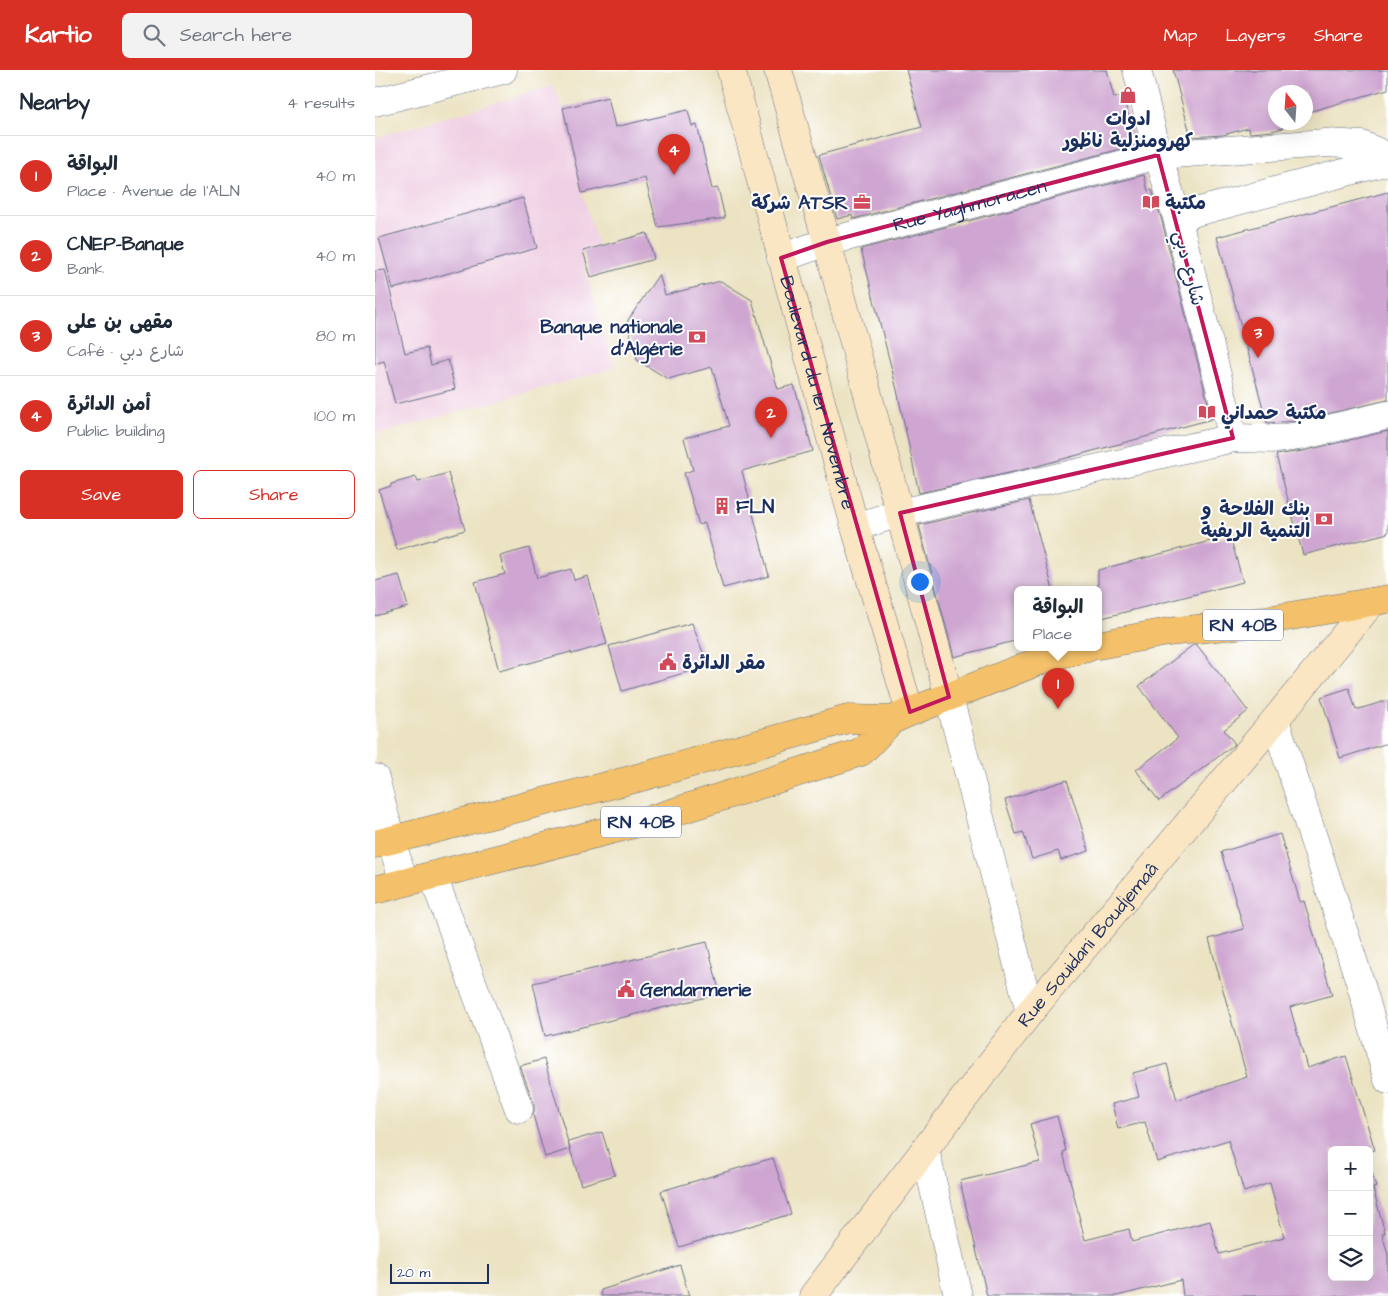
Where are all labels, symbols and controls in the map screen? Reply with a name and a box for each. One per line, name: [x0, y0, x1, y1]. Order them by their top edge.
search box: [122, 13, 472, 58]
text: Kartio: [25, 18, 92, 52]
icon: search: [140, 21, 168, 49]
text: Search here: [180, 22, 292, 49]
text: Map: [1163, 23, 1197, 48]
text: Layers: [1225, 23, 1286, 48]
text: Share: [1314, 23, 1363, 48]
shop icon: ادوات كهرومنزلية ناظور: [1118, 85, 1138, 105]
north arrow: [1268, 85, 1313, 130]
text: Nearby: [20, 88, 90, 117]
text: 4 results: [287, 92, 355, 114]
place label: ادوات كهرومنزلية ناظور: [1062, 106, 1193, 155]
pin: 4: [658, 134, 690, 175]
text: البواقة: [67, 151, 118, 178]
text: 1: [35, 165, 37, 187]
text: 40 m: [315, 165, 355, 187]
street label: Rue Yaghmoracen: [890, 173, 1049, 239]
text: Place · Avenue de l'ALN: [67, 180, 240, 202]
place label: شركة ATSR: [751, 190, 848, 217]
place label: مكتبة: [1165, 190, 1206, 217]
office icon: شركة ATSR: [852, 192, 872, 212]
library icon: مكتبة: [1141, 192, 1161, 212]
street label: شارع دبي: [1164, 228, 1211, 309]
text: CNEP-Banque: [67, 231, 184, 258]
text: 2: [31, 245, 41, 267]
text: 40 m: [315, 245, 355, 267]
text: Bank: [67, 258, 104, 280]
street label: Boulevard du 1er Novembre: [772, 273, 862, 513]
text: مقهى بن على: [67, 309, 173, 336]
place label: Banque nationale d'Algérie: [540, 314, 684, 364]
pin: 3: [1242, 317, 1274, 358]
text: 3: [32, 325, 40, 347]
text: 80 m: [316, 325, 355, 347]
bank icon: Banque nationale d'Algérie: [687, 327, 707, 347]
text: Café · شارع دبي: [67, 340, 184, 362]
text: أمن الدائرة: [67, 391, 150, 418]
pin: 2: [755, 397, 787, 438]
place label: مكتبة حمداني: [1221, 400, 1327, 429]
library icon: مكتبة حمداني: [1197, 402, 1217, 422]
text: 4: [31, 405, 41, 427]
text: 100 m: [314, 405, 355, 427]
text: Public building: [67, 420, 165, 442]
button: Save: [20, 470, 183, 519]
button: Share: [193, 470, 355, 519]
place label: FLN: [736, 494, 774, 521]
building icon: FLN: [712, 496, 732, 516]
place label: بنك الفلاحة و التنمية الريفية: [1200, 496, 1310, 545]
bank icon: بنك الفلاحة و التنمية الريفية: [1314, 509, 1334, 529]
your location: [907, 569, 933, 595]
popup: [1014, 586, 1102, 651]
text: البواقة: [1033, 594, 1083, 621]
road number: RN 40B: [1203, 610, 1283, 640]
text: Place: [1033, 623, 1072, 645]
place label: مقر الدائرة: [682, 650, 766, 677]
public building icon: مقر الدائرة: [658, 652, 678, 672]
pin: 1: [1042, 668, 1074, 709]
road number: RN 40B: [601, 806, 681, 838]
street label: Rue Souidani Boudjemaâ: [1011, 857, 1165, 1033]
place label: Gendarmerie: [640, 977, 752, 1004]
public building icon: Gendarmerie: [616, 979, 636, 999]
map controls: [1328, 1146, 1373, 1281]
button: +: [1328, 1146, 1373, 1191]
button: −: [1328, 1191, 1373, 1236]
button: layers: [1328, 1236, 1373, 1281]
scale bar: [390, 1261, 489, 1284]
text: 20 m: [397, 1263, 430, 1283]

